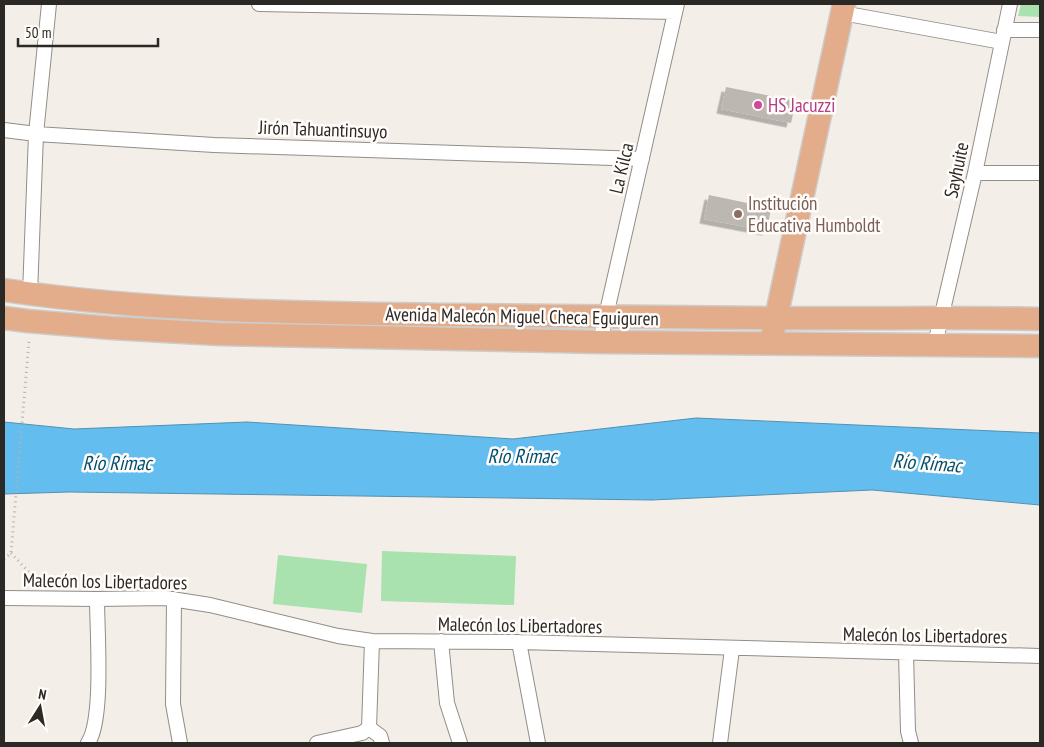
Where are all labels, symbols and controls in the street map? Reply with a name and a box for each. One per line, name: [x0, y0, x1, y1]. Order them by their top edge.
scale bar: [18, 15, 158, 47]
text: 50 m: [25, 23, 51, 42]
place label: HS Jacuzzi: [768, 93, 835, 117]
marker: HS Jacuzzi: [752, 99, 764, 111]
street label: Jirón Tahuantinsuyo: [257, 115, 388, 143]
street label: La Kilca: [604, 140, 638, 196]
street label: Sayhuite: [938, 140, 974, 200]
place label: Institución Educativa Humboldt: [748, 191, 881, 237]
marker: Institución Educativa Humboldt: [732, 208, 744, 220]
street label: Avenida Malecón Miguel Checa Eguiguren: [385, 302, 659, 330]
water label: Río Rímac: [488, 443, 558, 469]
water label: Río Rímac: [892, 448, 964, 479]
water label: Río Rímac: [83, 450, 153, 476]
street label: Malecón los Libertadores: [23, 568, 187, 594]
street label: Malecón los Libertadores: [438, 612, 602, 638]
street label: Malecón los Libertadores: [843, 622, 1007, 648]
north arrow: [15, 682, 65, 732]
text: N: [37, 685, 48, 704]

